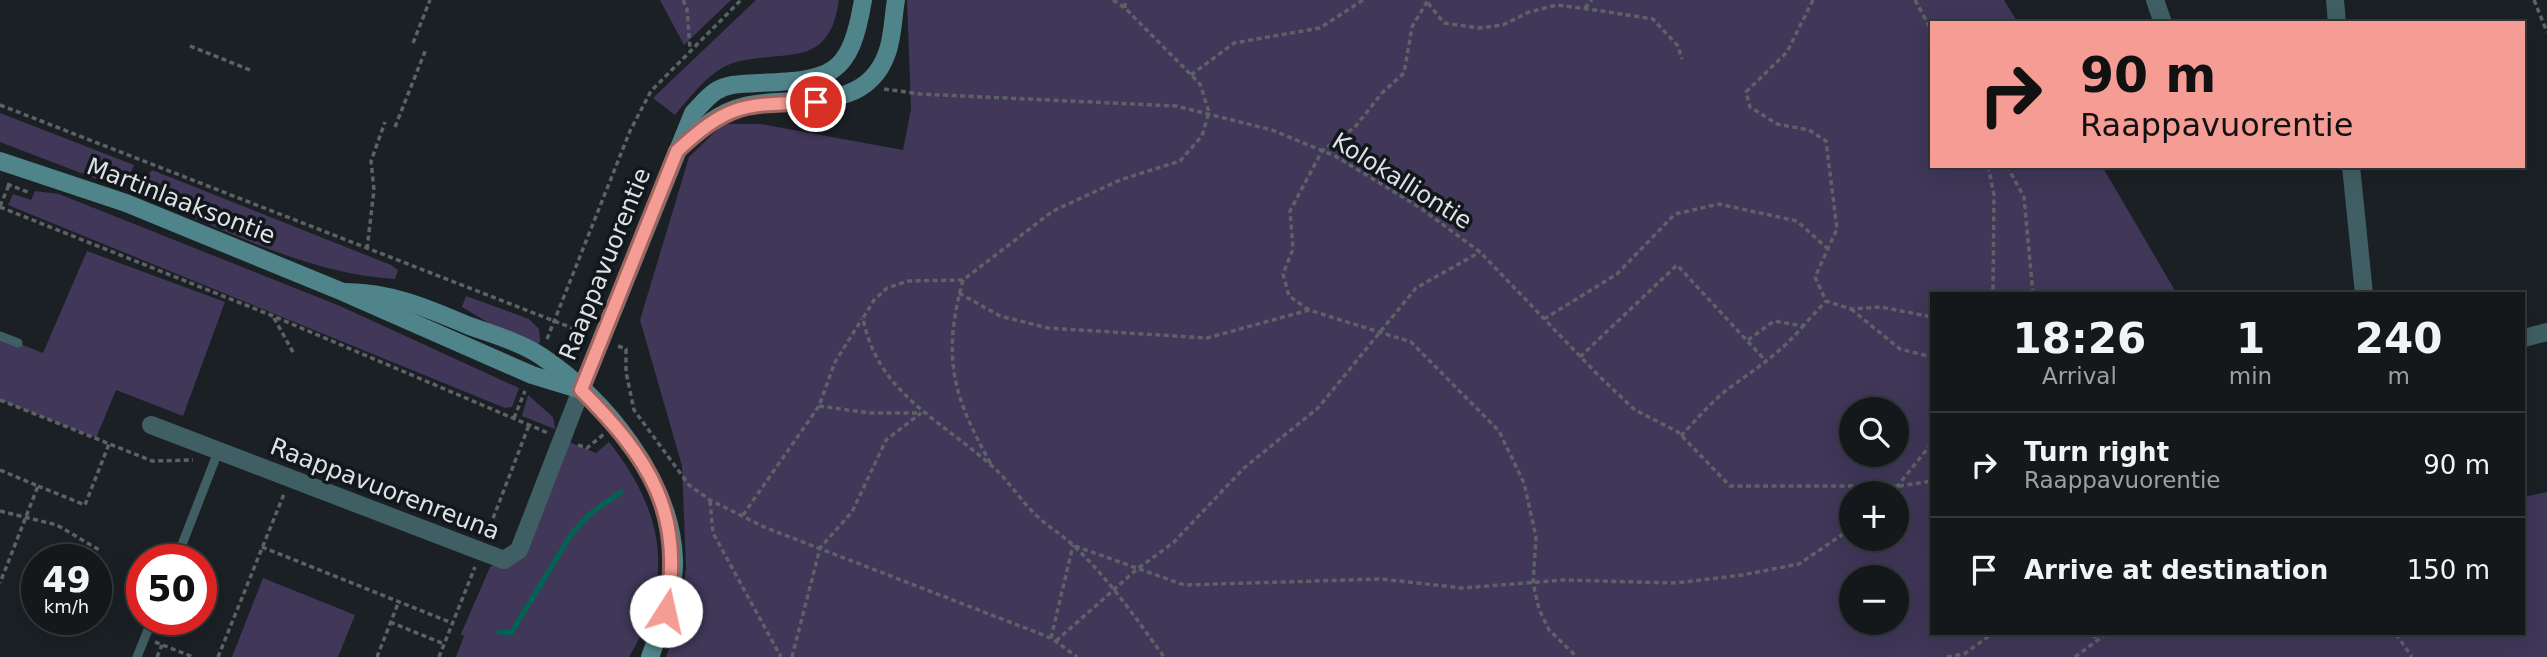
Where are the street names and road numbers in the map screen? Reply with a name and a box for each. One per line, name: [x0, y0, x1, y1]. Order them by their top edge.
street label: Kolokalliontie: [1327, 127, 1477, 235]
street label: Martinlaaksontie: [83, 152, 279, 250]
street label: Raappavuorentie: [554, 164, 656, 364]
street label: Raappavuorenreuna: [266, 432, 504, 546]

